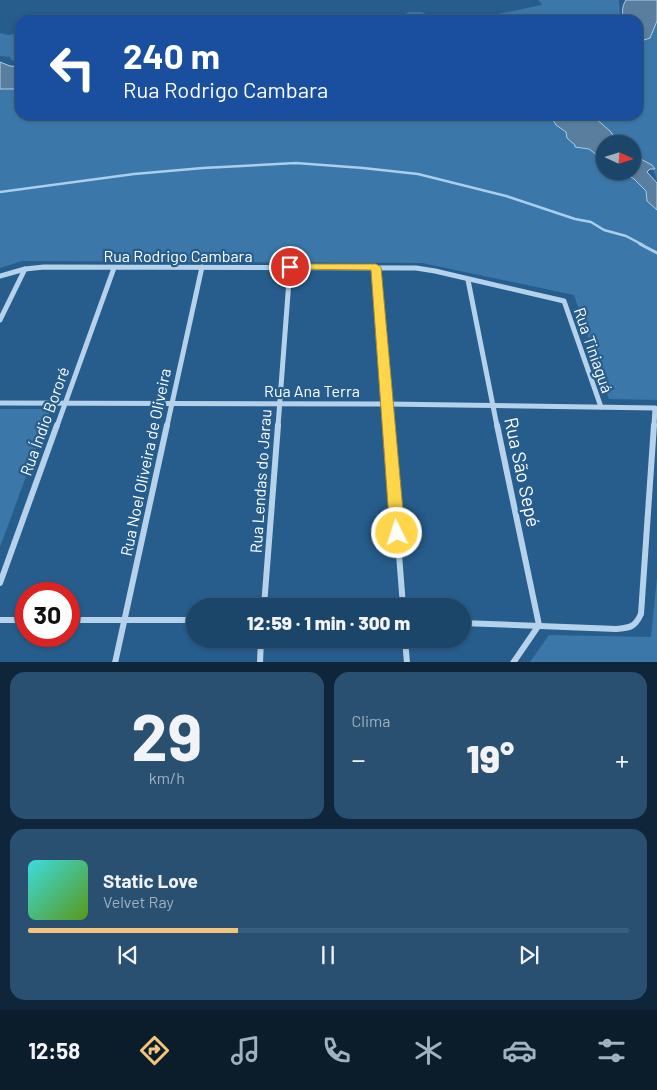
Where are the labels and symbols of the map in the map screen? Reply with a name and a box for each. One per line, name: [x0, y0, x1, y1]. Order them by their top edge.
north arrow: [596, 135, 641, 180]
street label: Rua Rodrigo Cambara: [103, 246, 253, 265]
pin: [269, 246, 311, 288]
street label: Rua Tiniaguá: [571, 305, 617, 395]
street label: Rua Índio Bororé: [15, 364, 73, 478]
street label: Rua Noel Oliveira de Oliveira: [116, 366, 174, 558]
street label: Rua Ana Terra: [264, 381, 360, 400]
street label: Rua Lendas do Jarau: [245, 408, 275, 554]
street label: Rua São Sepé: [500, 415, 546, 529]
position arrow: [370, 506, 422, 558]
speed limit sign: 30: [15, 582, 80, 647]

